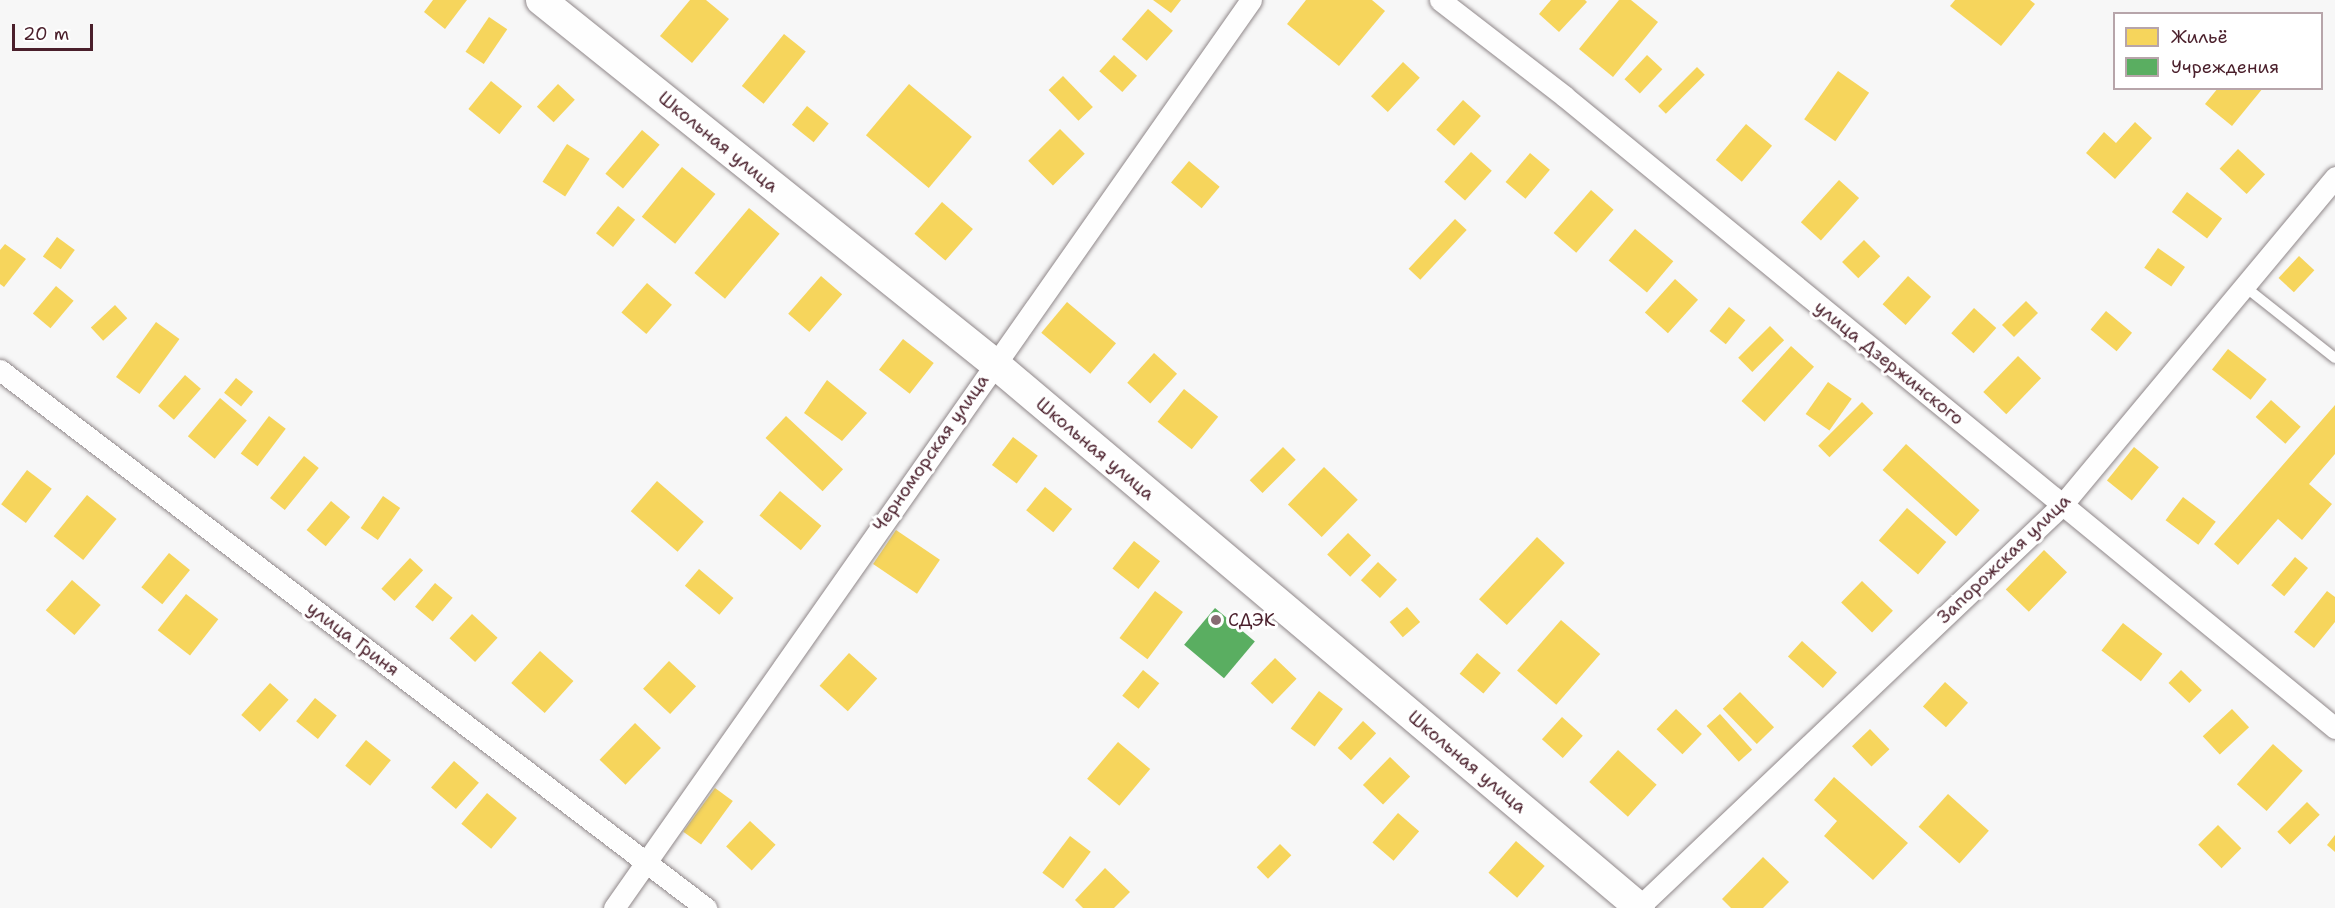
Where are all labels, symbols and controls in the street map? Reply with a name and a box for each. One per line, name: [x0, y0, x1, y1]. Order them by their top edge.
scale bar: [15, 12, 96, 50]
legend: [2113, 12, 2323, 90]
text: 20 m: [23, 22, 69, 46]
text: Жильё: [2171, 25, 2228, 49]
text: Учреждения: [2171, 55, 2279, 79]
street label: Школьная улица: [654, 87, 782, 197]
street label: улица Дзержинского: [1810, 296, 1968, 430]
street label: Черноморская улица: [869, 370, 993, 536]
street label: Школьная улица: [1031, 393, 1159, 505]
street label: Запорожская улица: [1933, 490, 2075, 628]
street label: улица Гриня: [303, 597, 403, 681]
place label: СДЭК: [1228, 609, 1275, 631]
marker: СДЭК: [1209, 613, 1223, 627]
street label: Школьная улица: [1403, 706, 1531, 818]

